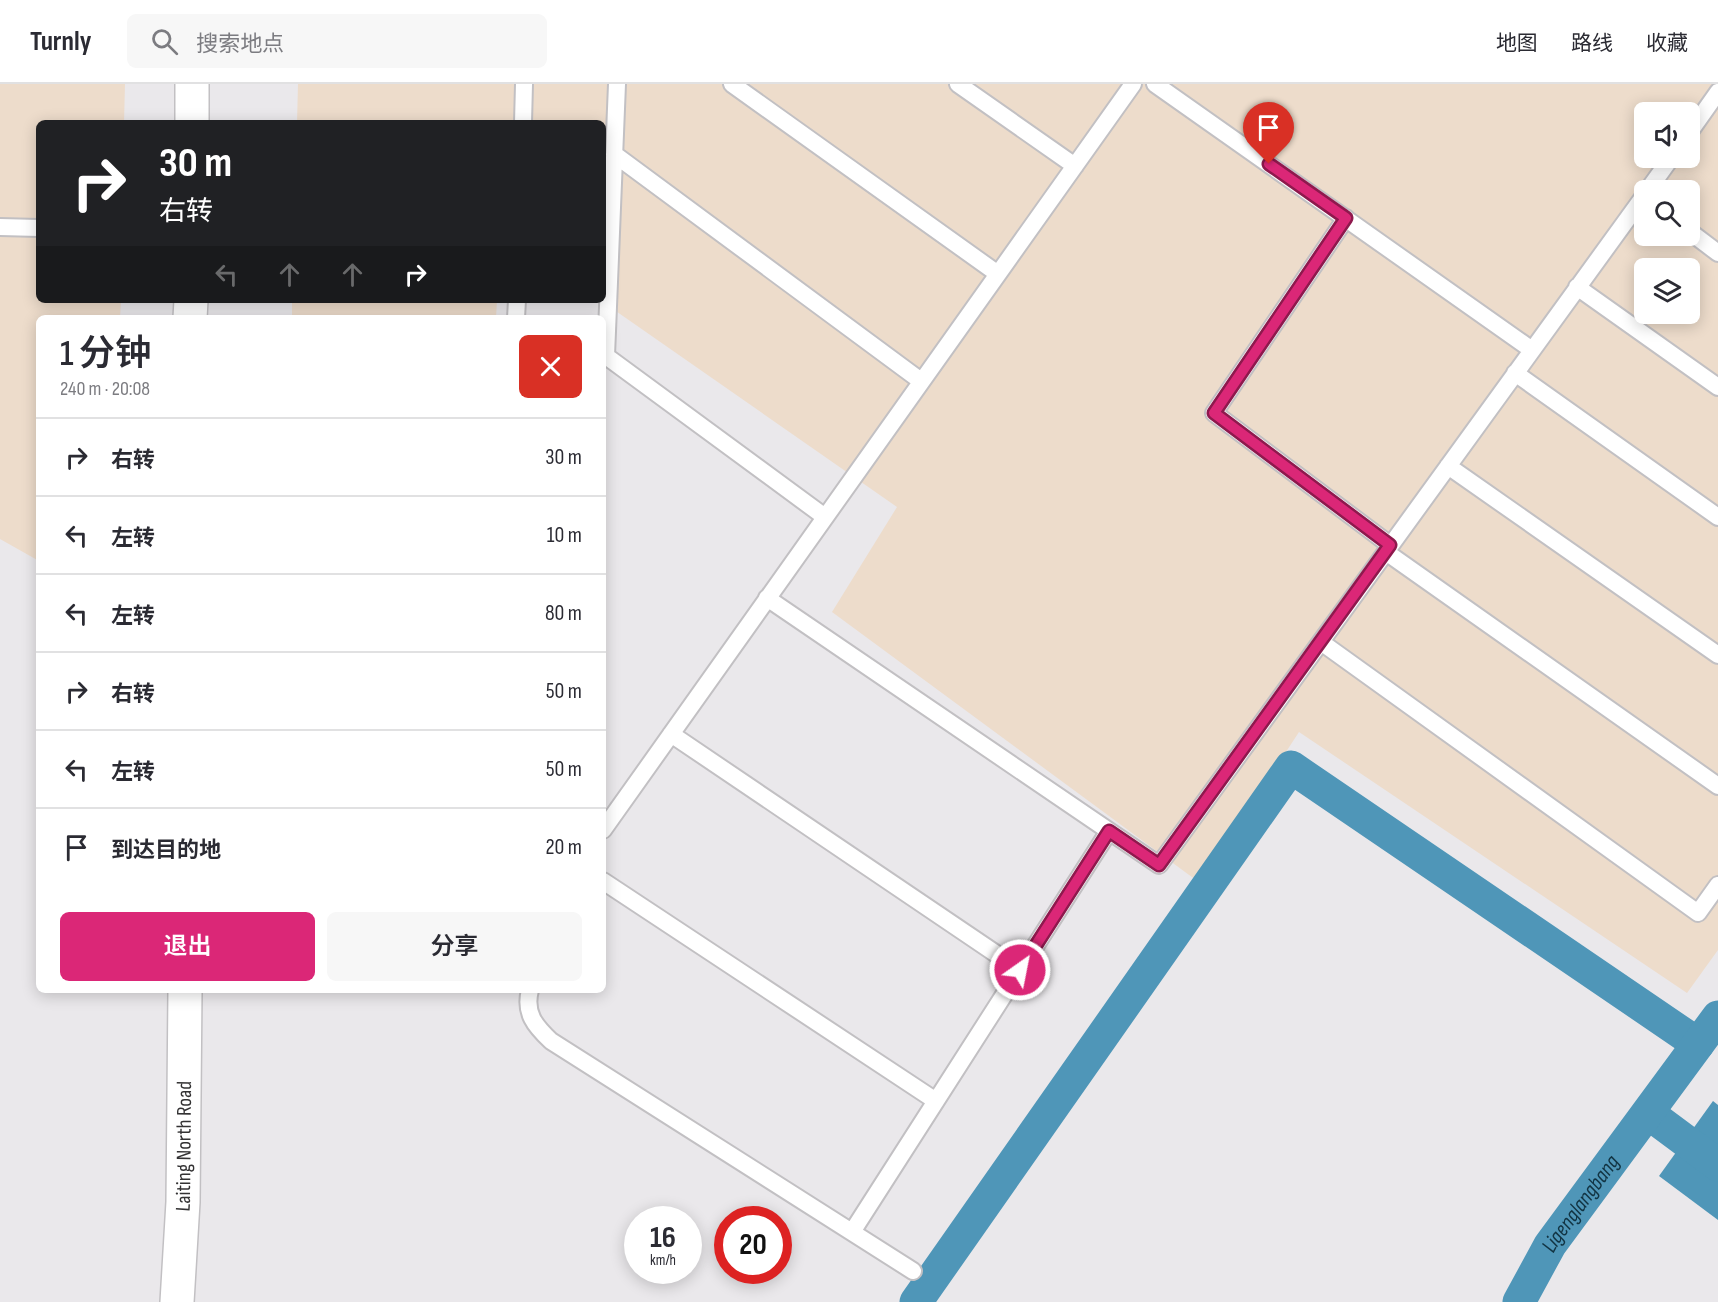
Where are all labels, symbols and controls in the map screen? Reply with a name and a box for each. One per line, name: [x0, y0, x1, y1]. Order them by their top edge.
search box: [127, 14, 547, 68]
text: Turnly: [30, 25, 91, 58]
icon: search: [148, 25, 181, 58]
text: 搜索地点: [196, 31, 284, 58]
text: 地图: [1496, 31, 1538, 56]
text: 路线: [1571, 31, 1613, 56]
text: 收藏: [1646, 31, 1688, 56]
pin: [1243, 102, 1294, 164]
map controls: [1634, 102, 1700, 324]
button: sound: [1634, 102, 1700, 168]
icon: arrive: [1252, 111, 1285, 144]
text: 30 m: [159, 138, 232, 189]
icon: right: [60, 144, 138, 222]
button: search: [1634, 180, 1700, 246]
text: 右转: [159, 196, 213, 228]
icon: left: [210, 258, 243, 291]
icon: ahead: [273, 258, 306, 291]
icon: ahead: [336, 258, 369, 291]
icon: right: [399, 258, 432, 291]
button: layers: [1634, 258, 1700, 324]
text: 1 分钟: [60, 333, 151, 376]
button: close: [519, 335, 582, 398]
text: 240 m · 20:08: [60, 377, 150, 401]
icon: right: [60, 441, 93, 474]
text: 30 m: [545, 444, 582, 471]
text: 右转: [111, 447, 155, 474]
icon: left: [60, 519, 93, 552]
text: 10 m: [547, 522, 582, 549]
text: 左转: [111, 525, 155, 552]
icon: left: [60, 597, 93, 630]
text: 80 m: [545, 600, 582, 627]
text: 左转: [111, 603, 155, 630]
icon: right: [60, 675, 93, 708]
text: 50 m: [546, 678, 582, 705]
text: 右转: [111, 681, 155, 708]
icon: left: [60, 753, 93, 786]
text: 50 m: [546, 756, 582, 783]
text: 左转: [111, 759, 155, 786]
icon: arrive: [60, 831, 93, 864]
text: 20 m: [546, 834, 582, 861]
text: 到达目的地: [111, 837, 221, 864]
button: 退出: [60, 912, 315, 981]
button: 分享: [327, 912, 582, 981]
position arrow: [988, 938, 1052, 1002]
street label: Laiting North Road: [170, 1081, 197, 1212]
water label: Ligenglangbang: [1535, 1150, 1625, 1257]
speed limit sign: 20: [714, 1206, 792, 1284]
text: 16: [650, 1220, 676, 1256]
text: km/h: [650, 1251, 676, 1270]

